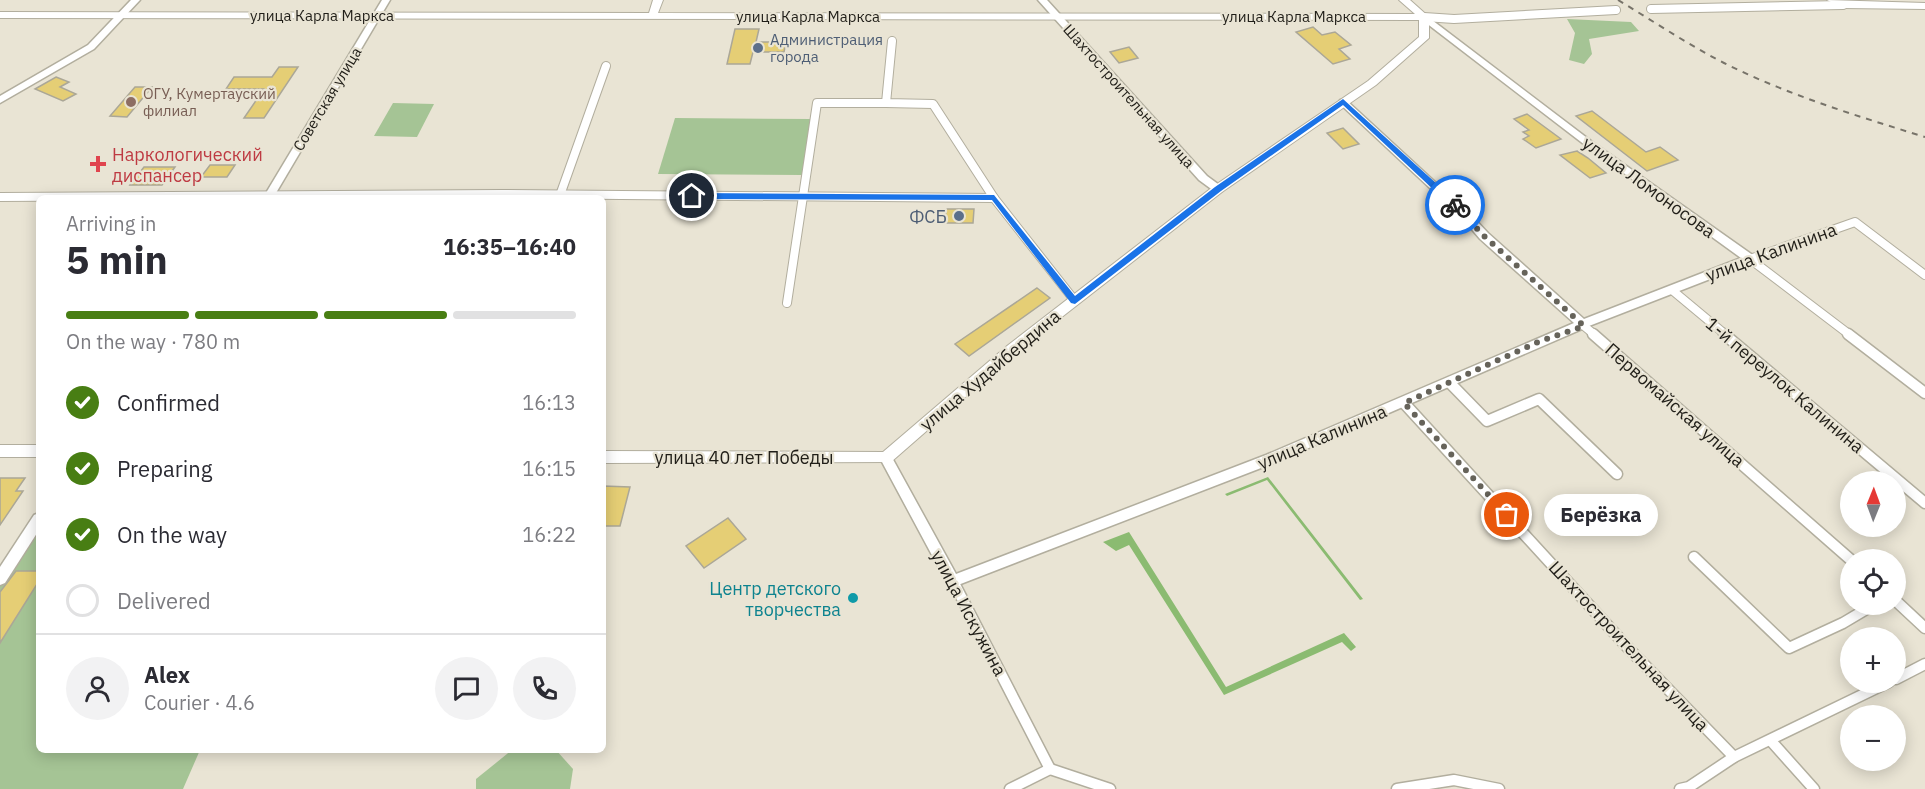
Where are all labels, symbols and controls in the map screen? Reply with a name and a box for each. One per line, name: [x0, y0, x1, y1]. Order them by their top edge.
street label: улица Карла Маркса: [250, 6, 394, 25]
street label: улица Карла Маркса: [736, 7, 880, 26]
street label: улица Карла Маркса: [1222, 7, 1366, 26]
street label: Шахтостроительная улица: [1059, 20, 1199, 172]
place label: Администрация города: [770, 30, 883, 66]
marker: Администрация города: [751, 41, 765, 55]
street label: Советская улица: [289, 44, 365, 154]
place label: ОГУ, Кумертауский филиал: [143, 84, 276, 120]
marker: ОГУ, Кумертауский филиал: [124, 95, 138, 109]
street label: улица Ломоносова: [1578, 131, 1720, 243]
place label: Наркологический диспансер: [112, 143, 263, 187]
marker: Наркологический диспансер: [89, 155, 107, 173]
pin: [666, 170, 717, 221]
courier: [1425, 175, 1485, 235]
icon: home: [675, 179, 708, 212]
icon: bike: [1439, 189, 1472, 222]
place label: ФСБ: [909, 205, 947, 228]
marker: ФСБ: [952, 209, 966, 223]
text: Arriving in: [66, 210, 156, 237]
street label: улица Калинина: [1702, 217, 1840, 286]
text: 16:35–16:40: [443, 232, 576, 261]
text: 5 min: [66, 234, 168, 285]
street label: улица Худайбердина: [915, 304, 1065, 436]
street label: 1-й переулок Калинина: [1701, 312, 1869, 458]
text: On the way · 780 m: [66, 328, 240, 355]
street label: Первомайская улица: [1600, 338, 1750, 472]
icon: check: [66, 386, 99, 419]
text: Confirmed: [117, 388, 220, 417]
text: 16:13: [522, 389, 576, 416]
street label: улица Калинина: [1254, 399, 1390, 475]
street label: улица 40 лет Победы: [655, 446, 833, 469]
icon: check: [66, 452, 99, 485]
text: Preparing: [117, 454, 212, 483]
text: 16:15: [522, 455, 576, 482]
north arrow: [1840, 471, 1906, 537]
map controls: [1840, 471, 1906, 771]
pin: [1481, 489, 1532, 540]
callout: Берёзка: [1543, 494, 1657, 536]
icon: bag: [1490, 498, 1523, 531]
text: Берёзка: [1560, 501, 1642, 528]
icon: check: [66, 518, 99, 551]
text: On the way: [117, 520, 227, 549]
text: 16:22: [522, 521, 576, 548]
street label: улица Искужина: [926, 546, 1012, 680]
button: locate: [1840, 549, 1906, 615]
street label: Шахтостроительная улица: [1544, 556, 1714, 736]
place label: Центр детского творчества: [709, 577, 841, 621]
text: Delivered: [117, 586, 211, 615]
marker: Центр детского творчества: [846, 591, 860, 605]
button: +: [1840, 627, 1906, 693]
button: person: [66, 657, 129, 720]
button: chat: [435, 657, 498, 720]
button: phone: [513, 657, 576, 720]
text: Alex: [144, 660, 190, 689]
text: Courier · 4.6: [144, 689, 255, 716]
button: −: [1840, 705, 1906, 771]

